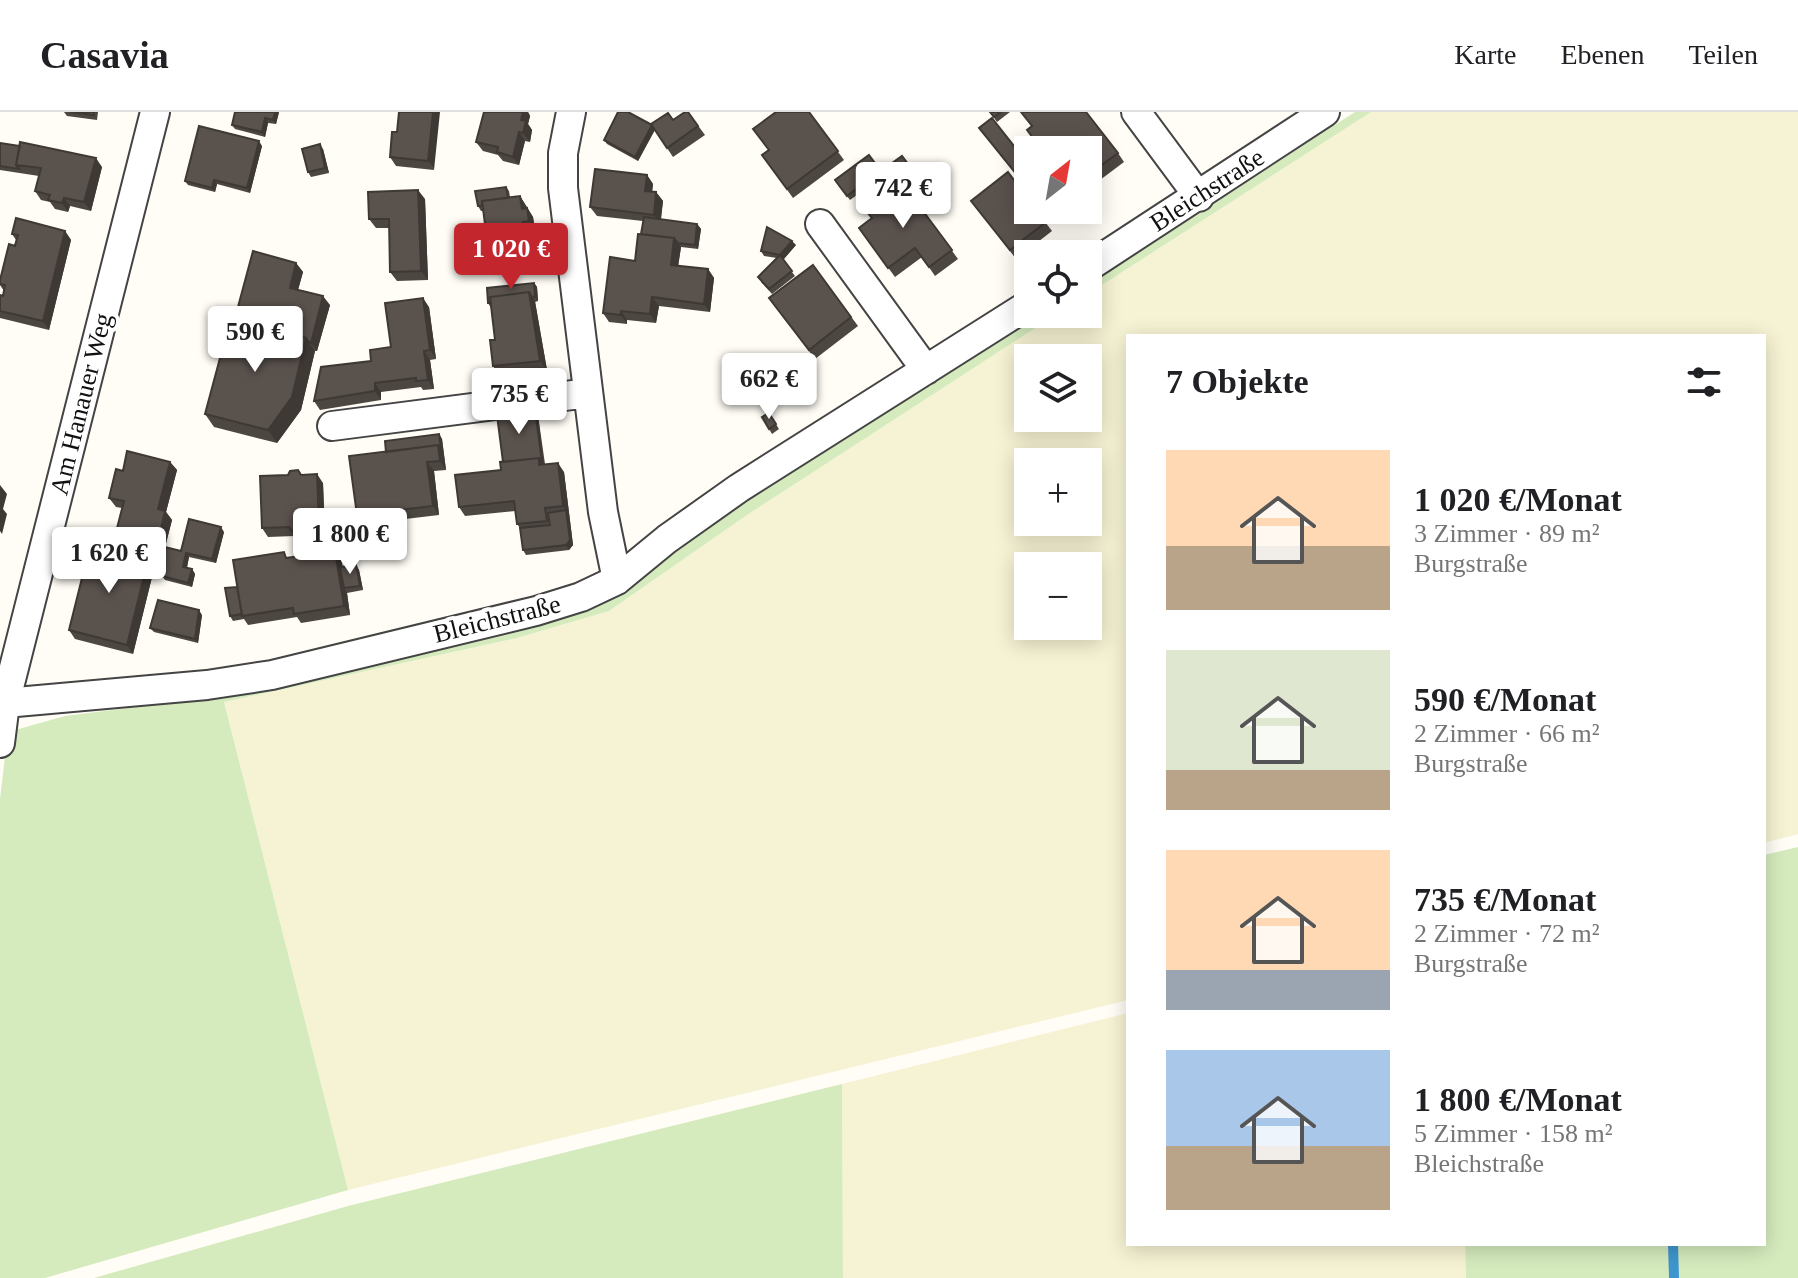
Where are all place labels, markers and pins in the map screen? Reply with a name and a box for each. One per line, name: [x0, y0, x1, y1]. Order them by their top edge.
pin: 742 €: [847, 162, 959, 230]
pin: 1 020 €: [437, 223, 585, 291]
pin: 590 €: [199, 306, 311, 374]
pin: 662 €: [713, 353, 825, 421]
pin: 735 €: [463, 368, 575, 436]
pin: 1 800 €: [276, 508, 424, 576]
pin: 1 620 €: [35, 527, 183, 595]

